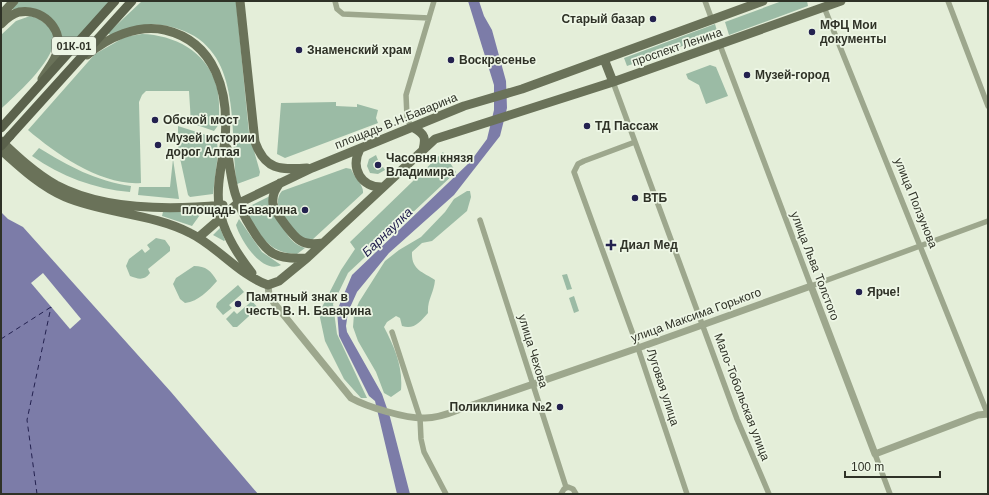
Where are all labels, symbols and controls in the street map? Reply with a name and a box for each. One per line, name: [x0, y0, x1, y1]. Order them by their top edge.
place label: Старый базар: [561, 12, 645, 26]
marker: Старый базар: [648, 14, 658, 24]
place label: МФЦ Мои документы: [820, 18, 886, 46]
street label: проспект Ленина: [630, 25, 724, 69]
marker: МФЦ Мои документы: [807, 27, 817, 37]
road number: 01К-01: [52, 37, 96, 55]
place label: Знаменский храм: [307, 43, 412, 57]
marker: Знаменский храм: [294, 45, 304, 55]
place label: Воскресенье: [459, 53, 536, 67]
marker: Воскресенье: [446, 55, 456, 65]
place label: Музей-город: [755, 68, 830, 82]
marker: Музей-город: [742, 70, 752, 80]
street label: площадь В.Н.Баварина: [333, 90, 460, 152]
place label: Обской мост: [163, 113, 239, 127]
marker: Обской мост: [150, 115, 160, 125]
place label: ТД Пассаж: [595, 119, 658, 133]
marker: ТД Пассаж: [582, 121, 592, 131]
place label: Музей истории дорог Алтая: [166, 131, 255, 159]
marker: Музей истории дорог Алтая: [153, 140, 163, 150]
place label: Часовня князя Владимира: [386, 151, 473, 179]
street label: улица Ползунова: [892, 156, 941, 250]
marker: Часовня князя Владимира: [373, 160, 383, 170]
place label: ВТБ: [643, 191, 668, 205]
marker: ВТБ: [630, 193, 640, 203]
place label: площадь Баварина: [182, 203, 297, 217]
water label: Барнаулка: [359, 204, 415, 260]
marker: площадь Баварина: [300, 205, 310, 215]
street label: улица Льва Толстого: [788, 210, 842, 323]
place label: Диал Мед: [620, 238, 678, 252]
marker: Диал Мед: [605, 239, 617, 251]
street label: улица Максима Горького: [629, 285, 763, 345]
place label: Ярче!: [867, 285, 900, 299]
marker: Ярче!: [854, 287, 864, 297]
place label: Памятный знак в честь В. Н. Баварина: [246, 290, 372, 318]
marker: Памятный знак в честь В. Н. Баварина: [233, 299, 243, 309]
street label: улица Чехова: [515, 313, 551, 390]
street label: Мало-Тобольская улица: [711, 331, 773, 463]
street label: Луговая улица: [644, 347, 682, 428]
place label: Поликлиника №2: [450, 400, 552, 414]
marker: Поликлиника №2: [555, 402, 565, 412]
scale bar: [845, 453, 940, 479]
text: 100 m: [851, 460, 884, 474]

